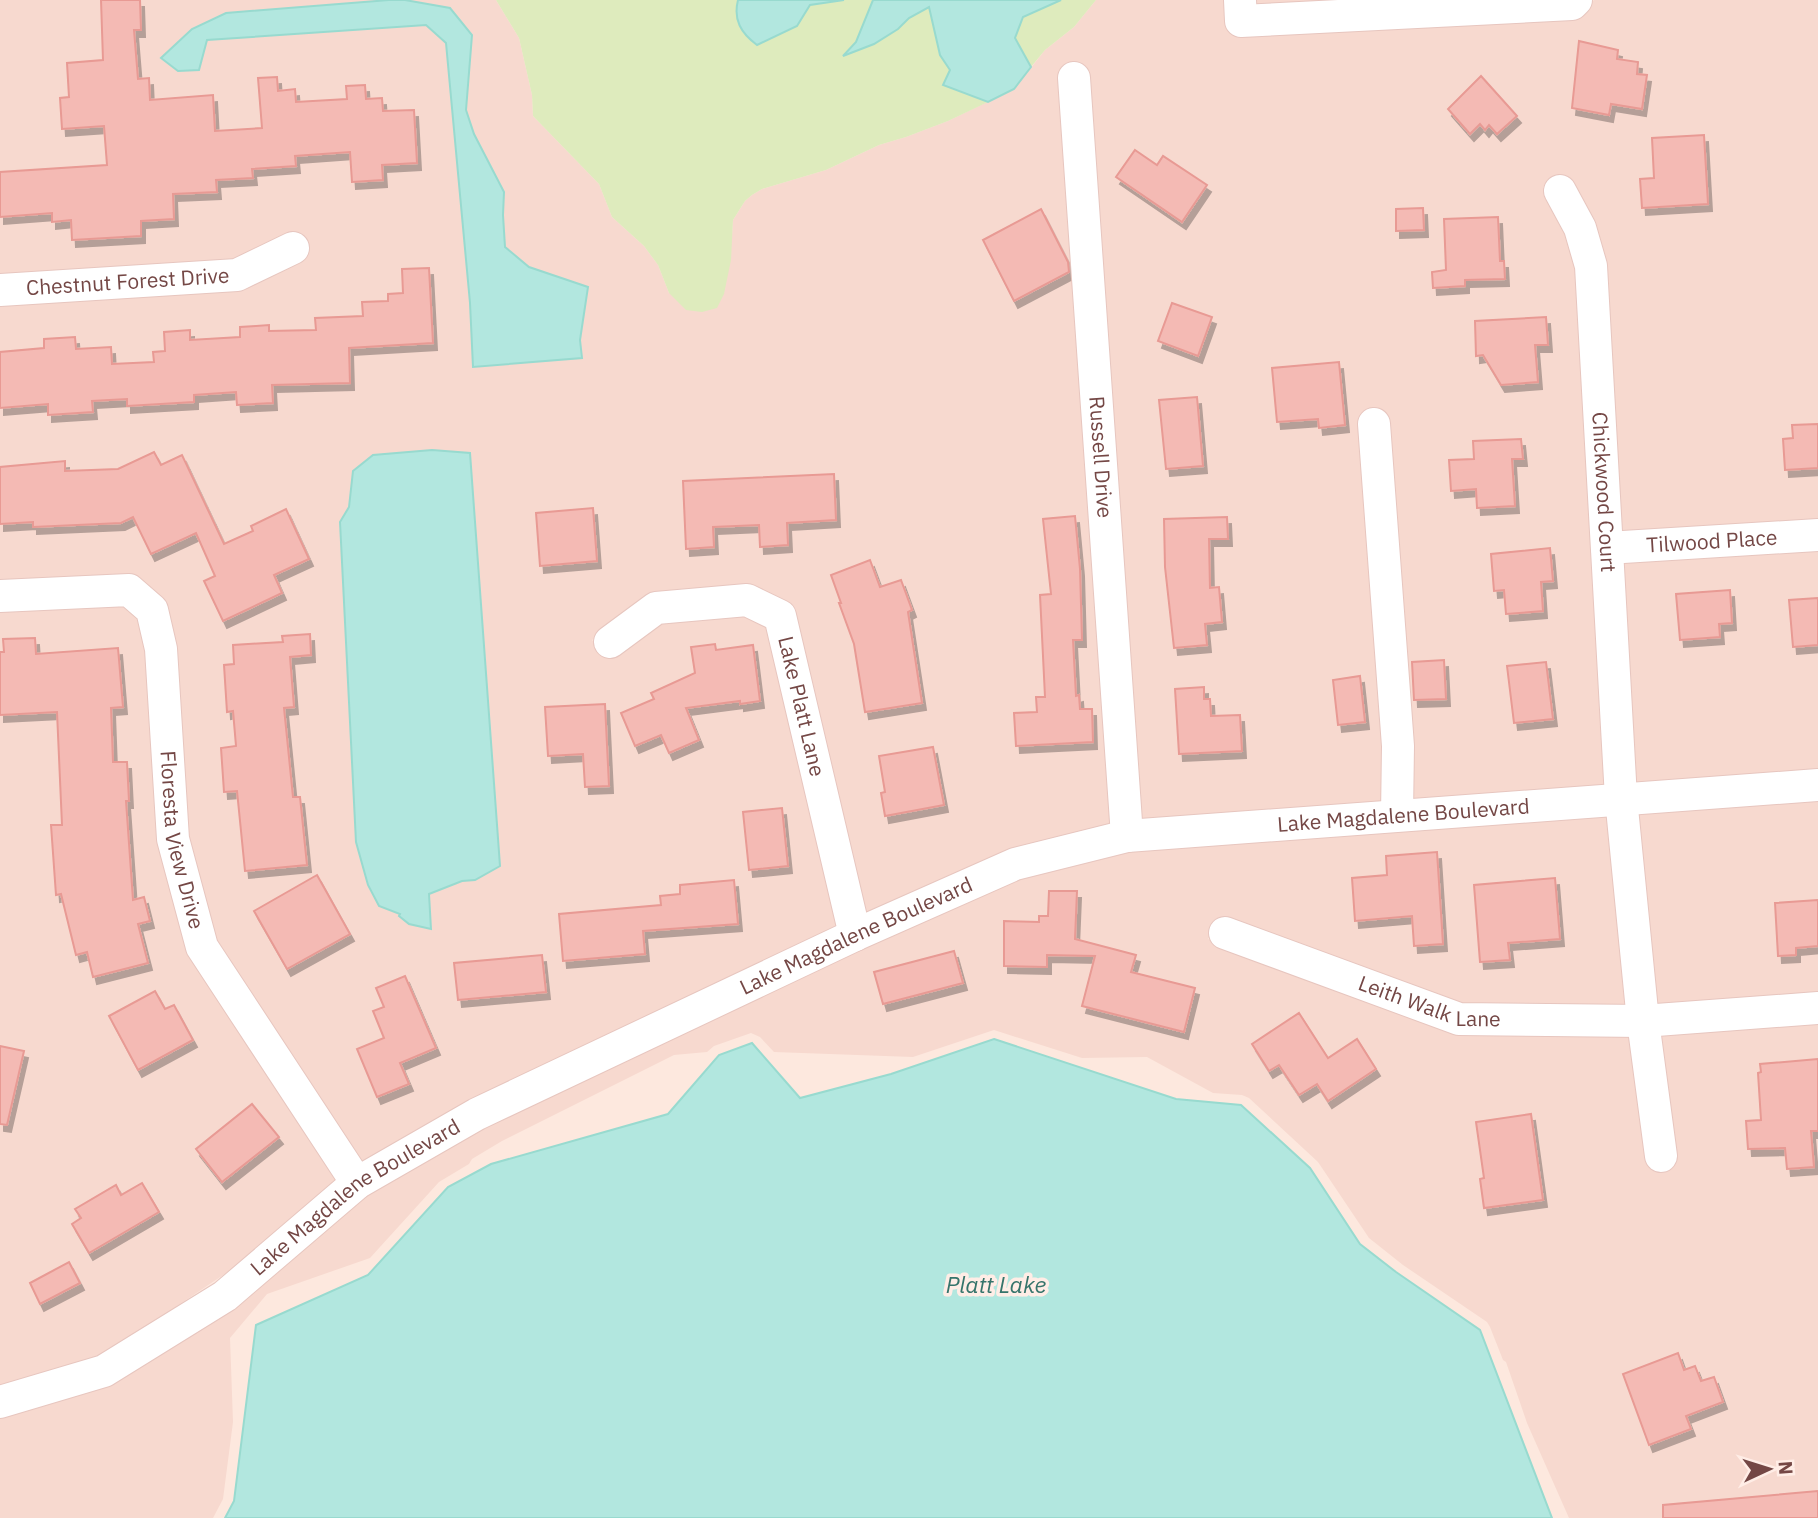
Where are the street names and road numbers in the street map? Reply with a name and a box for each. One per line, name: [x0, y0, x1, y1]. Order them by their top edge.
street label: Chestnut Forest Drive: [25, 261, 230, 301]
street label: Russell Drive: [1083, 395, 1120, 519]
street label: Chickwood Court: [1586, 411, 1623, 573]
street label: Tilwood Place: [1645, 523, 1778, 559]
street label: Lake Platt Lane: [772, 633, 832, 779]
street label: Floresta View Drive: [154, 750, 212, 932]
street label: Lake Magdalene Boulevard: [1276, 791, 1531, 838]
street label: Lake Magdalene Boulevard: [735, 870, 977, 1001]
street label: Leith Walk Lane: [1355, 968, 1501, 1032]
street label: Lake Magdalene Boulevard: [244, 1112, 465, 1281]

